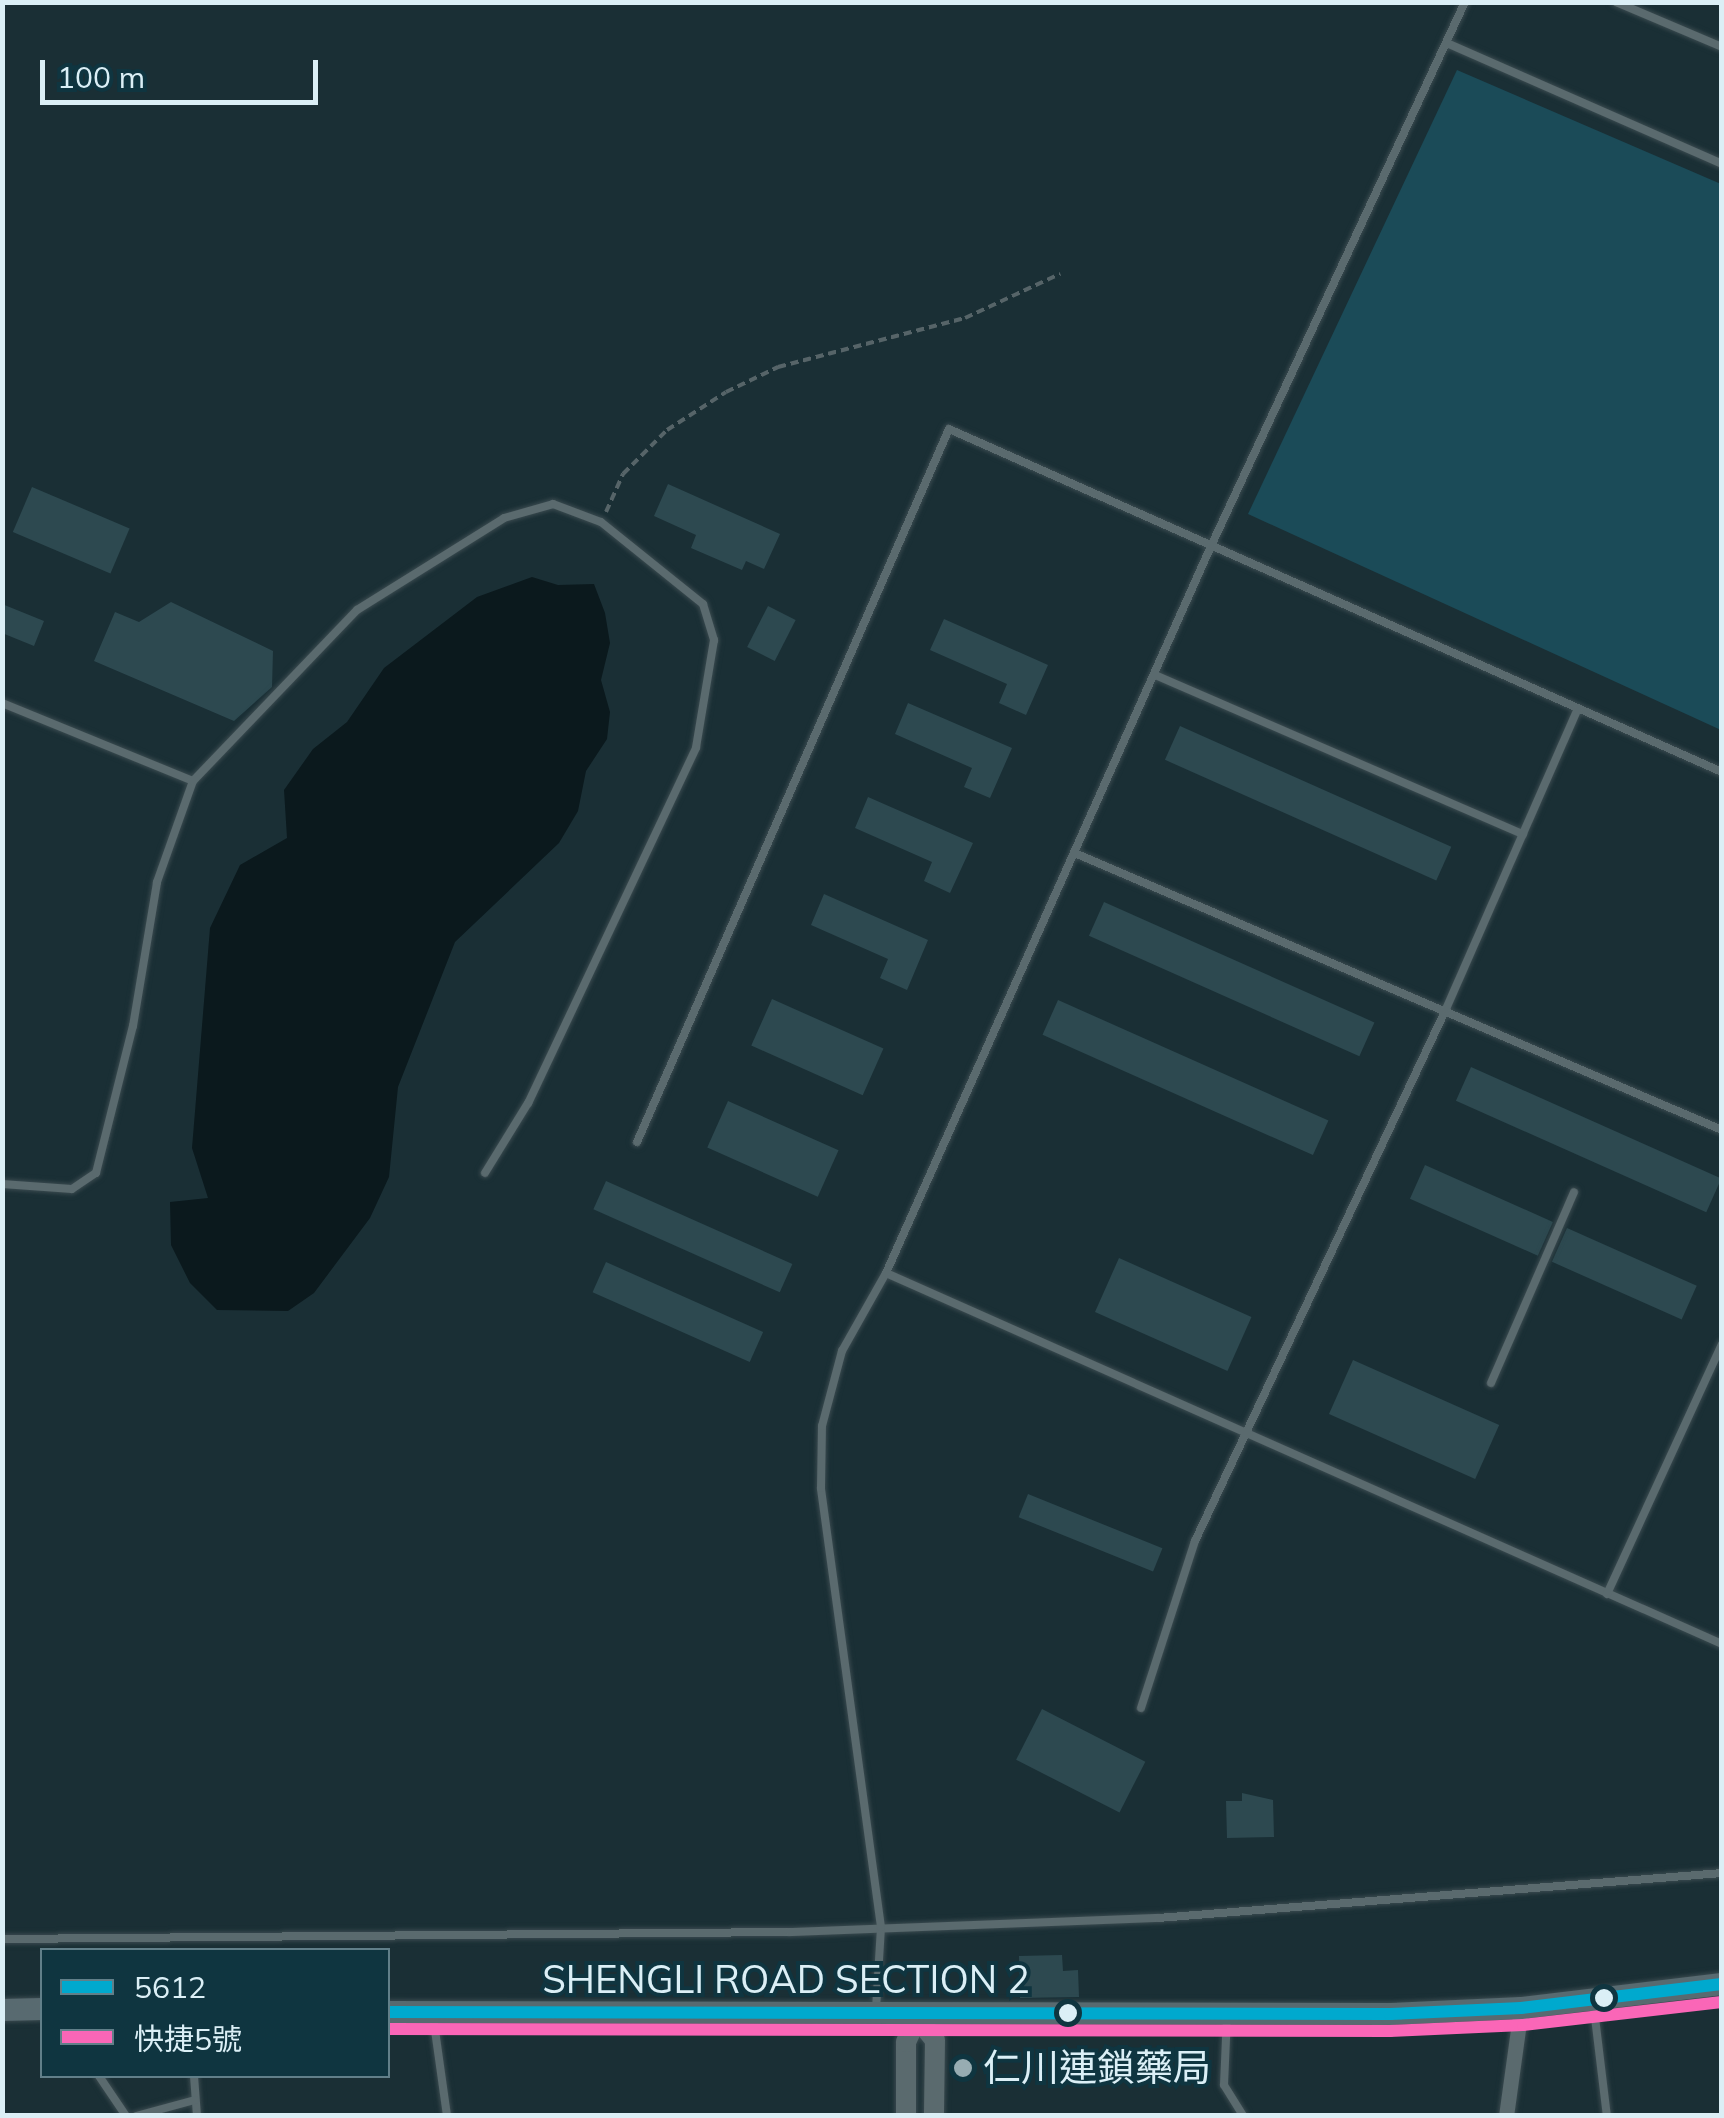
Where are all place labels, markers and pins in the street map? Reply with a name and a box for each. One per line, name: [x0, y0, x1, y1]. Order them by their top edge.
unlabelled marker: [1594, 1988, 1614, 2008]
unlabelled marker: [1058, 2003, 1078, 2023]
place label: 仁川連鎖藥局: [983, 2045, 1211, 2091]
marker: 仁川連鎖藥局: [952, 2057, 974, 2079]

